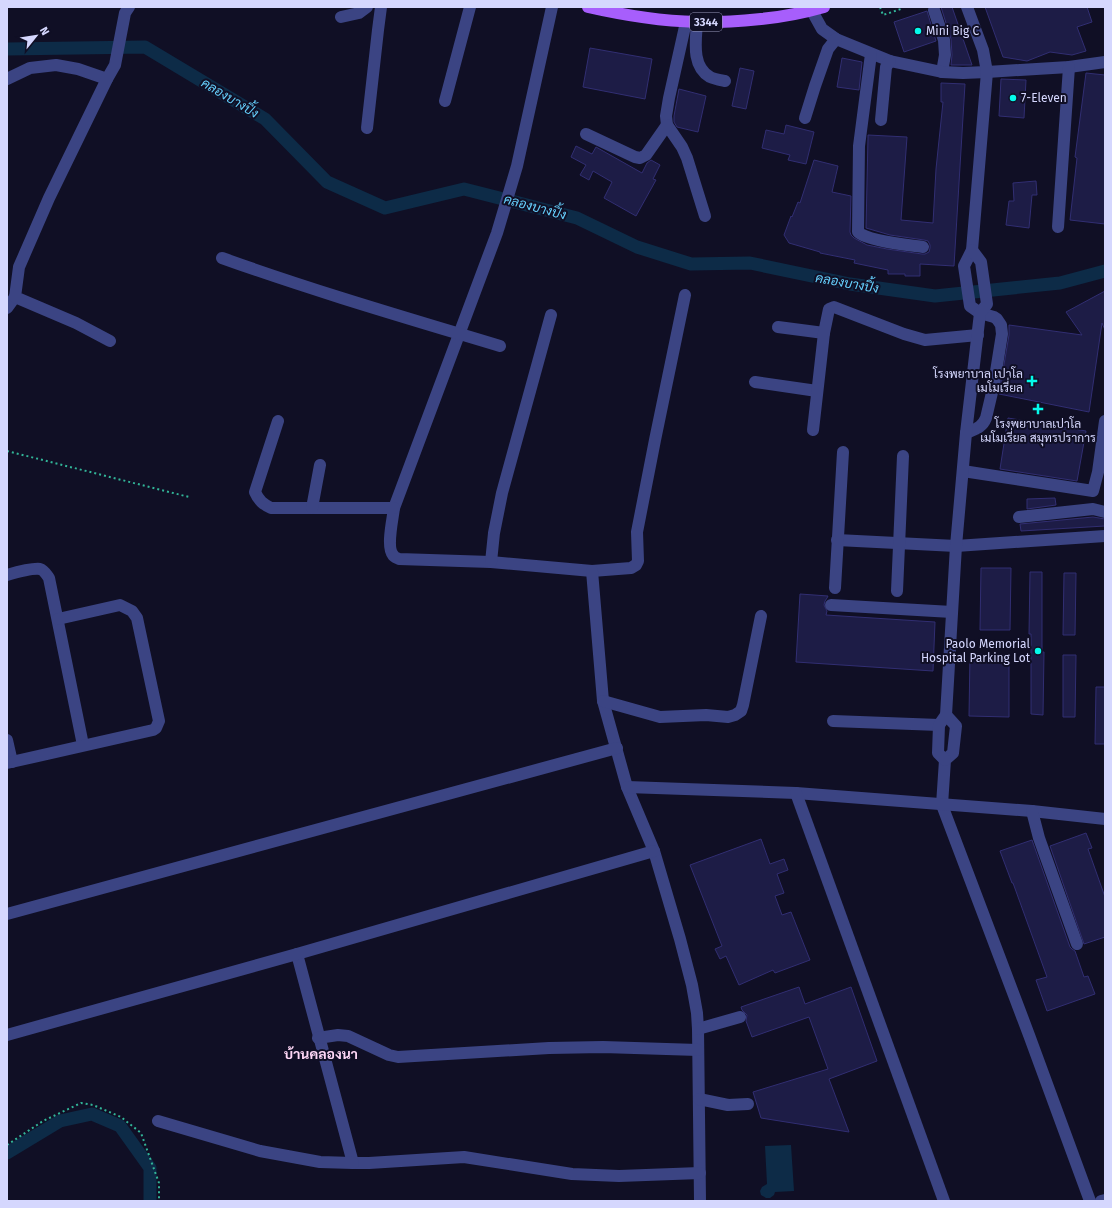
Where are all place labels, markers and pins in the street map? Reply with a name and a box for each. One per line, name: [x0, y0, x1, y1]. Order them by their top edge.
place label: Mini Big C: [926, 24, 979, 38]
marker: Mini Big C: [913, 26, 923, 36]
place label: 7-Eleven: [1021, 91, 1067, 105]
marker: 7-Eleven: [1008, 93, 1018, 103]
place label: โรงพยาบาล เปาโล เมโมเรี่ยล: [932, 366, 1023, 395]
marker: โรงพยาบาล เปาโล เมโมเรี่ยล: [1026, 375, 1038, 387]
marker: โรงพยาบาลเปาโล เมโมเรี่ยล สมุทรปราการ: [1032, 403, 1044, 415]
place label: โรงพยาบาลเปาโล เมโมเรี่ยล สมุทรปราการ: [980, 416, 1096, 447]
place label: Paolo Memorial Hospital Parking Lot: [921, 637, 1031, 665]
marker: Paolo Memorial Hospital Parking Lot: [1033, 646, 1043, 656]

